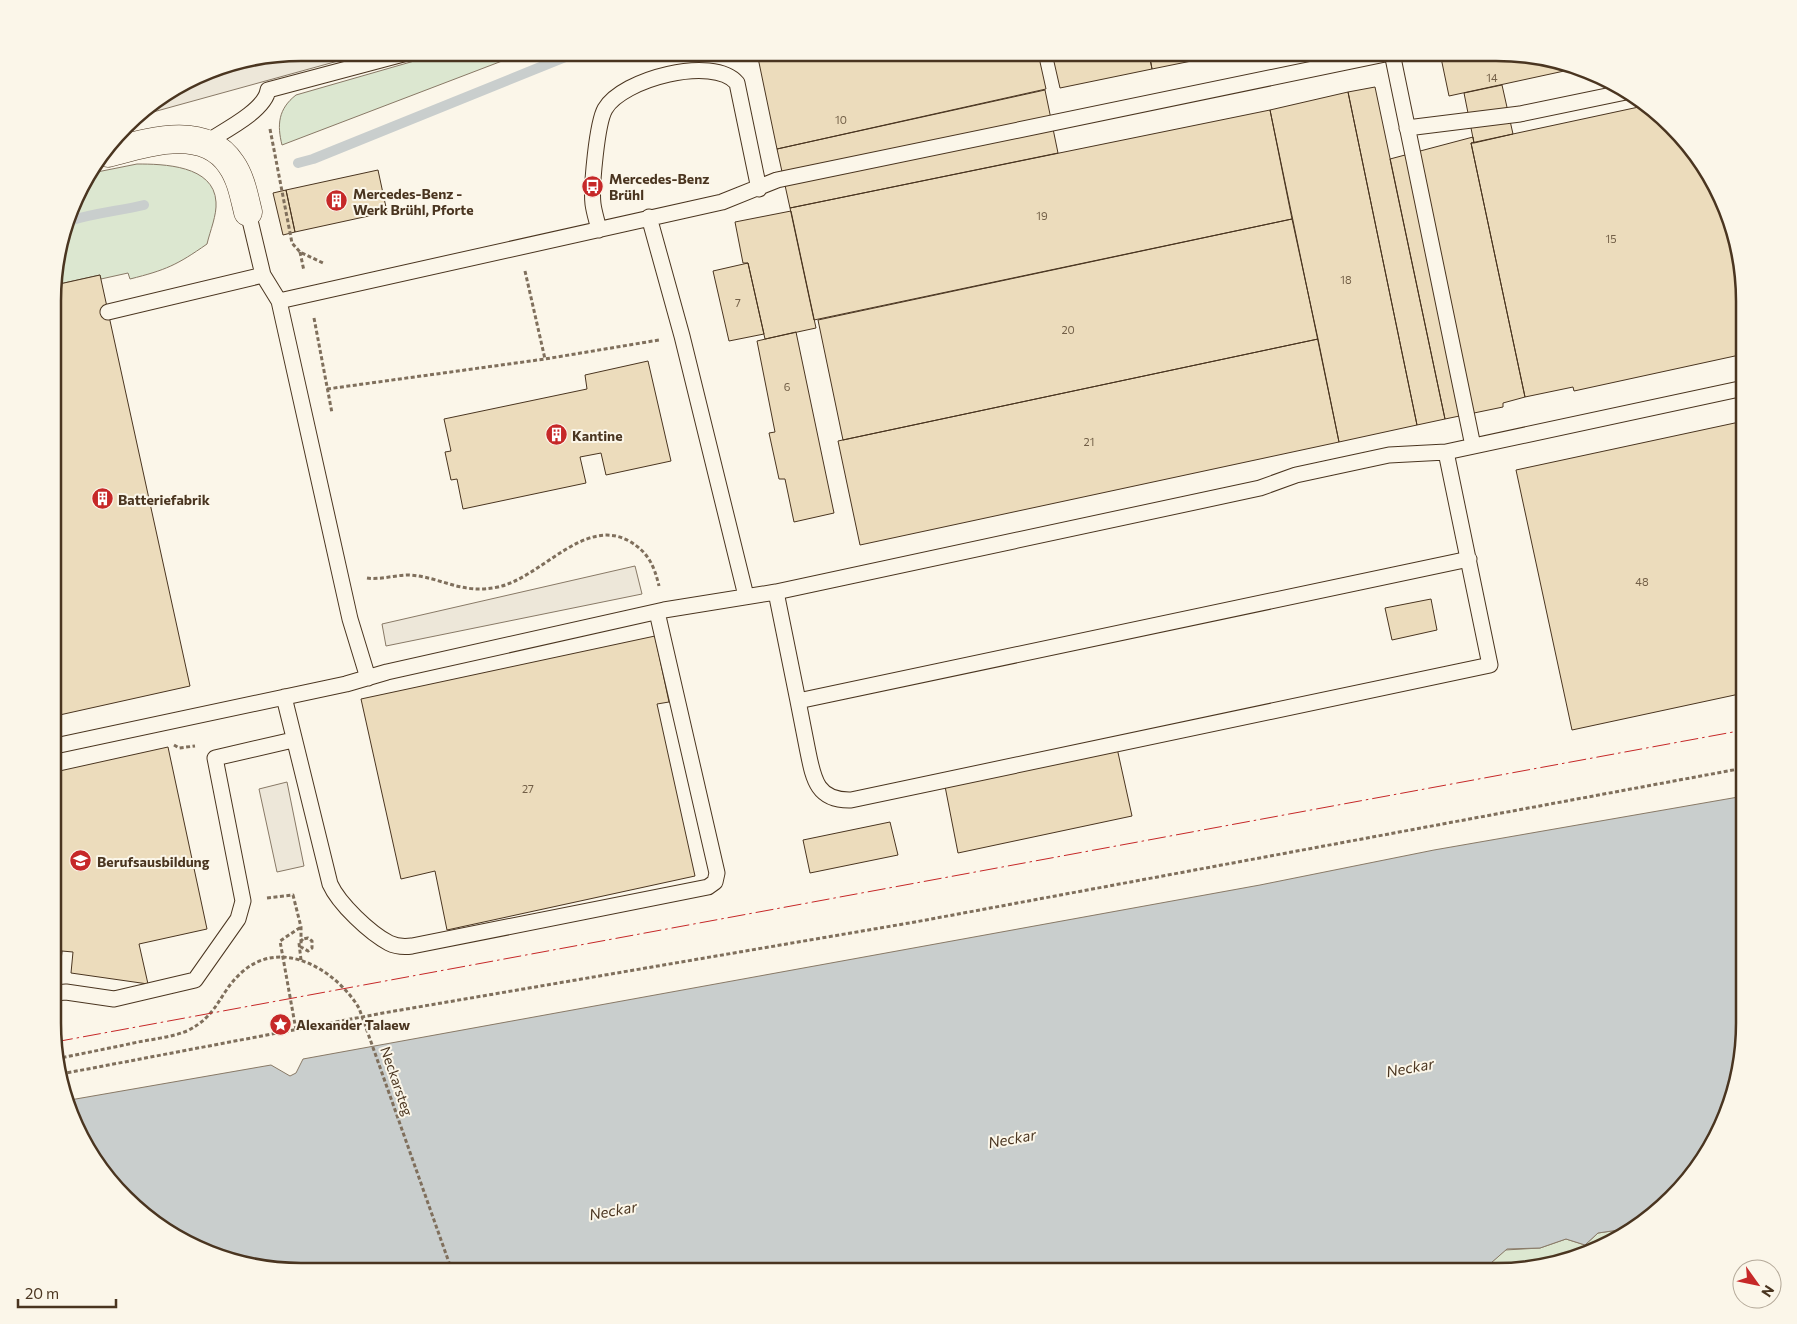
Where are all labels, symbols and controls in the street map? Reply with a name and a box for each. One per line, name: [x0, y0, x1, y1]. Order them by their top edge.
house number: 14: [1486, 71, 1498, 84]
house number: 10: [835, 113, 847, 126]
place label: Mercedes-Benz Brühl: [609, 170, 710, 203]
bus stop icon: Mercedes-Benz Brühl: [581, 174, 605, 198]
place label: Mercedes-Benz - Werk Brühl, Pforte: [353, 185, 474, 218]
building icon: Mercedes-Benz - Werk Brühl, Pforte: [325, 189, 349, 213]
house number: 19: [1036, 209, 1048, 222]
house number: 15: [1605, 232, 1617, 245]
house number: 18: [1340, 273, 1352, 286]
house number: 7: [735, 296, 741, 309]
house number: 20: [1061, 323, 1075, 336]
house number: 6: [784, 380, 791, 393]
building icon: Kantine: [544, 423, 568, 447]
place label: Kantine: [572, 427, 623, 444]
house number: 21: [1084, 435, 1094, 448]
building icon: Batteriefabrik: [90, 487, 114, 511]
place label: Batteriefabrik: [118, 491, 210, 508]
house number: 48: [1635, 575, 1649, 588]
house number: 27: [522, 782, 534, 795]
school or university icon: Berufsausbildung: [69, 849, 93, 873]
place label: Berufsausbildung: [97, 853, 210, 870]
place icon: Alexander Talaew: [268, 1012, 292, 1036]
place label: Alexander Talaew: [296, 1016, 410, 1033]
street label: Neckarsteg: [377, 1044, 417, 1118]
water label: Neckar: [1385, 1054, 1436, 1080]
water label: Neckar: [987, 1125, 1038, 1151]
water label: Neckar: [588, 1197, 639, 1223]
north arrow: [1732, 1259, 1782, 1309]
scale bar: [18, 1276, 115, 1308]
text: N: [1758, 1282, 1778, 1300]
text: 20 m: [25, 1284, 59, 1302]

